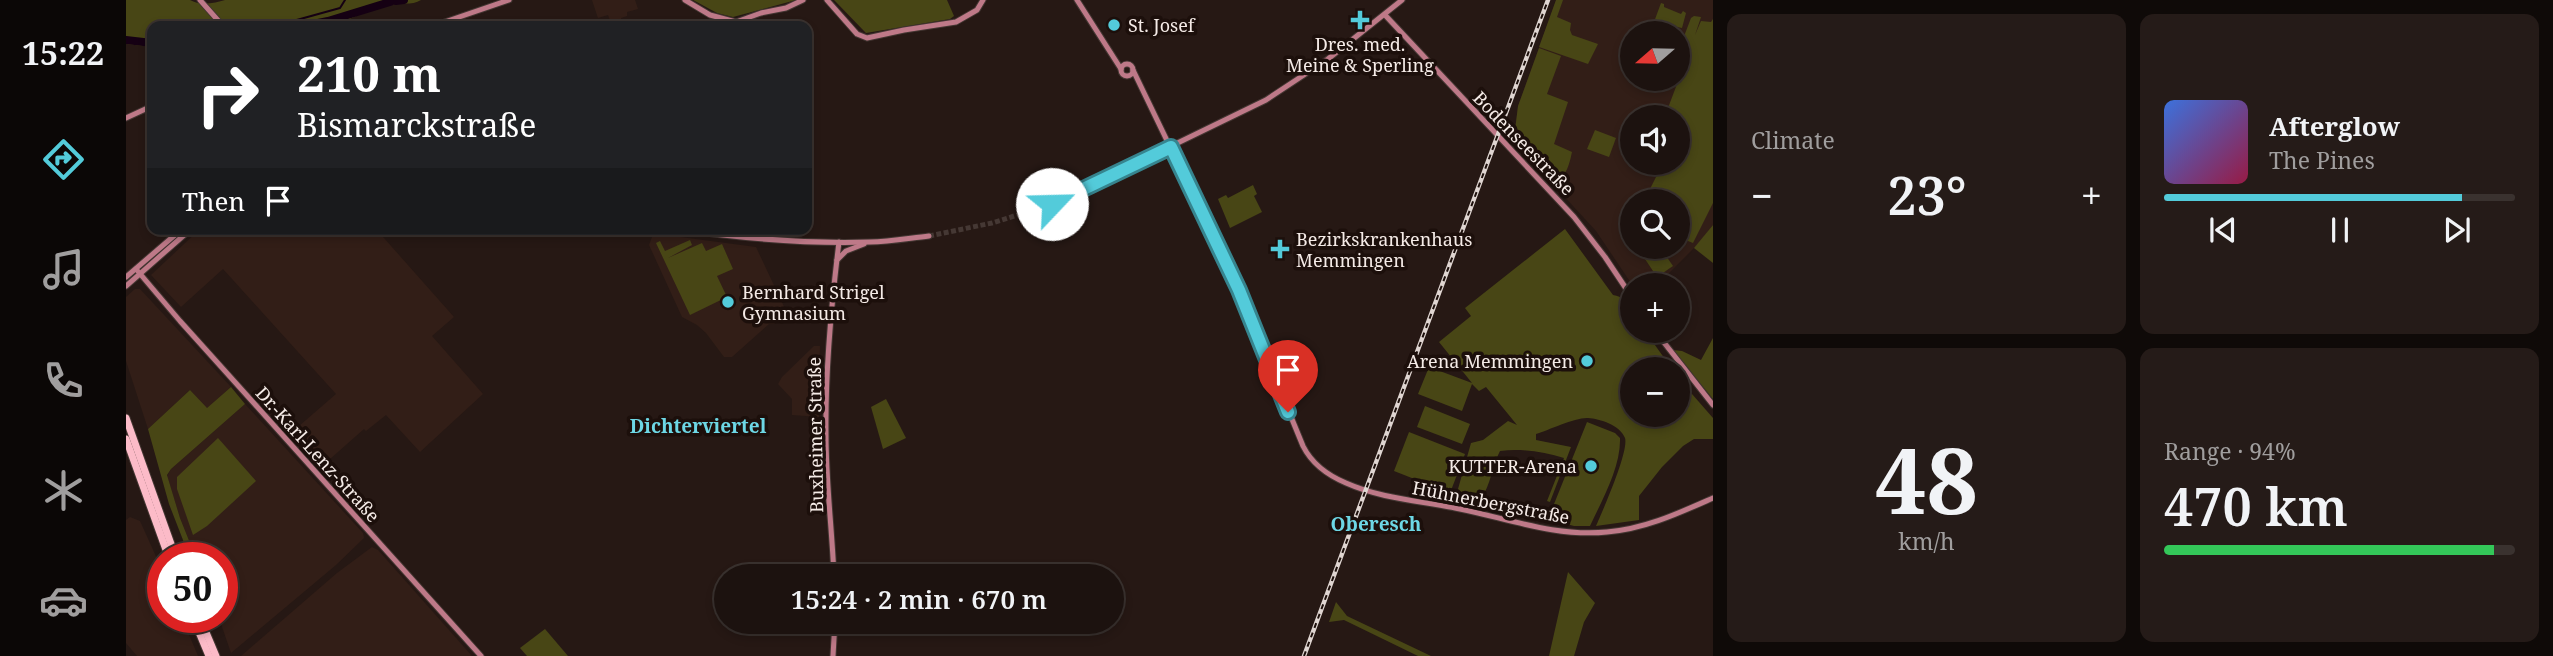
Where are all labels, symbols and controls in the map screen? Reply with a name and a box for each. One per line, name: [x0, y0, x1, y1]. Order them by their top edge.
marker: Dres. med. Meine & Sperling: [1350, 10, 1370, 30]
place label: St. Josef: [1128, 13, 1196, 37]
marker: St. Josef: [1106, 17, 1122, 33]
north arrow: [1620, 21, 1690, 91]
map controls: [1620, 21, 1690, 427]
text: 15:22: [22, 31, 104, 74]
place label: Dres. med. Meine & Sperling: [1286, 32, 1434, 77]
text: 210 m: [297, 40, 441, 106]
icon: right: [182, 49, 273, 140]
street label: Bodenseestraße: [1468, 86, 1580, 200]
text: Bismarckstraße: [297, 103, 536, 146]
button: sound: [1620, 105, 1690, 175]
text: Afterglow: [2269, 108, 2400, 144]
text: Climate: [1751, 124, 1835, 156]
icon: directions: [39, 135, 88, 184]
text: The Pines: [2269, 144, 2375, 176]
text: 23°: [1887, 159, 1967, 230]
position arrow: [1015, 167, 1089, 241]
text: −: [1751, 169, 1773, 221]
text: +: [2081, 169, 2102, 221]
icon: arrive: [259, 182, 297, 220]
text: Then: [182, 183, 245, 219]
button: search: [1620, 189, 1690, 259]
icon: previous: [2204, 211, 2242, 249]
icon: pause: [2321, 211, 2359, 249]
icon: next: [2438, 211, 2476, 249]
place label: Bezirkskrankenhaus Memmingen: [1296, 227, 1472, 272]
marker: Bezirkskrankenhaus Memmingen: [1270, 239, 1290, 259]
icon: music: [39, 245, 88, 294]
button: +: [1620, 273, 1690, 343]
place label: Bernhard Strigel Gymnasium: [742, 280, 885, 325]
marker: Bernhard Strigel Gymnasium: [720, 294, 736, 310]
pin: [1258, 340, 1318, 412]
place label: Arena Memmingen: [1407, 349, 1573, 373]
icon: arrive: [1269, 351, 1307, 389]
marker: Arena Memmingen: [1579, 353, 1595, 369]
icon: phone: [39, 356, 88, 405]
street label: Buxheimer Straße: [802, 357, 828, 513]
button: −: [1620, 357, 1690, 427]
street label: Dr.-Karl-Lenz-Straße: [251, 381, 385, 527]
district label: Dichterviertel: [630, 413, 767, 439]
text: 48: [1875, 417, 1978, 541]
text: Range · 94%: [2164, 435, 2296, 467]
place label: KUTTER-Arena: [1448, 454, 1577, 478]
marker: KUTTER-Arena: [1583, 458, 1599, 474]
icon: climate: [39, 466, 88, 515]
text: 470 km: [2164, 470, 2348, 541]
street label: Hühnerbergstraße: [1410, 475, 1572, 529]
district label: Oberesch: [1331, 511, 1422, 537]
text: km/h: [1898, 525, 1955, 557]
speed limit sign: 50: [147, 542, 238, 633]
icon: car: [39, 576, 88, 625]
text: 15:24 · 2 min · 670 m: [791, 581, 1047, 617]

